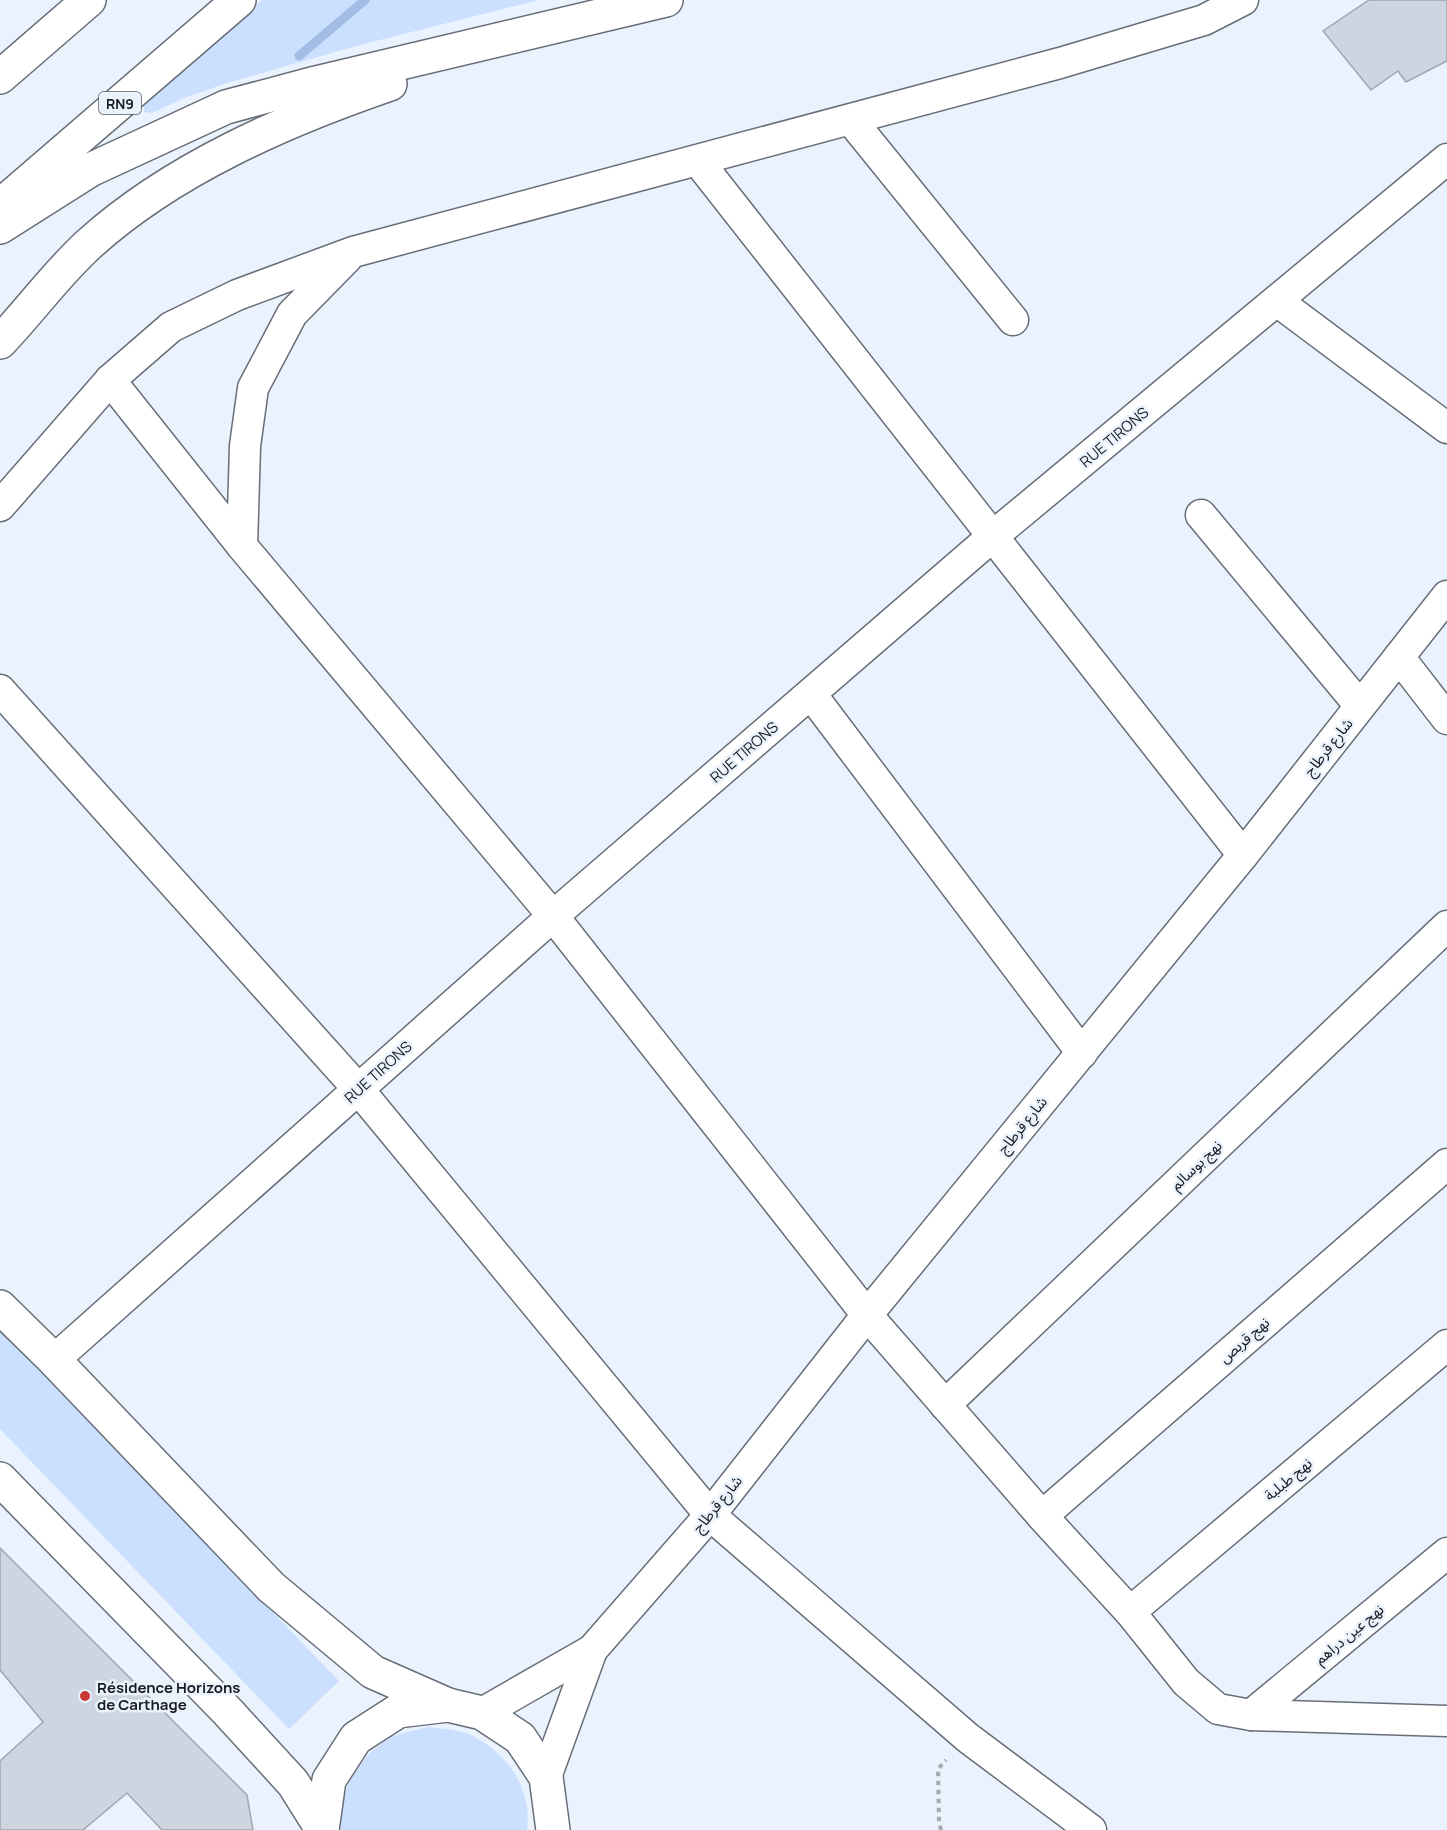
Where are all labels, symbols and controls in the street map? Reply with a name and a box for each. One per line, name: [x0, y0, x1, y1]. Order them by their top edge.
road number: RN9: [99, 92, 141, 114]
street label: RUE TIRONS: [1075, 402, 1153, 472]
street label: شارع قرطاج: [1299, 713, 1359, 782]
street label: RUE TIRONS: [705, 717, 783, 787]
street label: RUE TIRONS: [340, 1036, 416, 1108]
street label: شارع قرطاج: [992, 1092, 1053, 1160]
street label: نهج بوسالم: [1166, 1135, 1228, 1196]
street label: نهج قربص: [1214, 1312, 1275, 1369]
street label: نهج طبلبة: [1260, 1453, 1318, 1507]
street label: شارع قرطاج: [687, 1471, 748, 1539]
street label: نهج عين دراهم: [1310, 1599, 1389, 1671]
place label: Résidence Horizons de Carthage: [97, 1677, 240, 1715]
marker: Résidence Horizons de Carthage: [78, 1689, 92, 1703]

